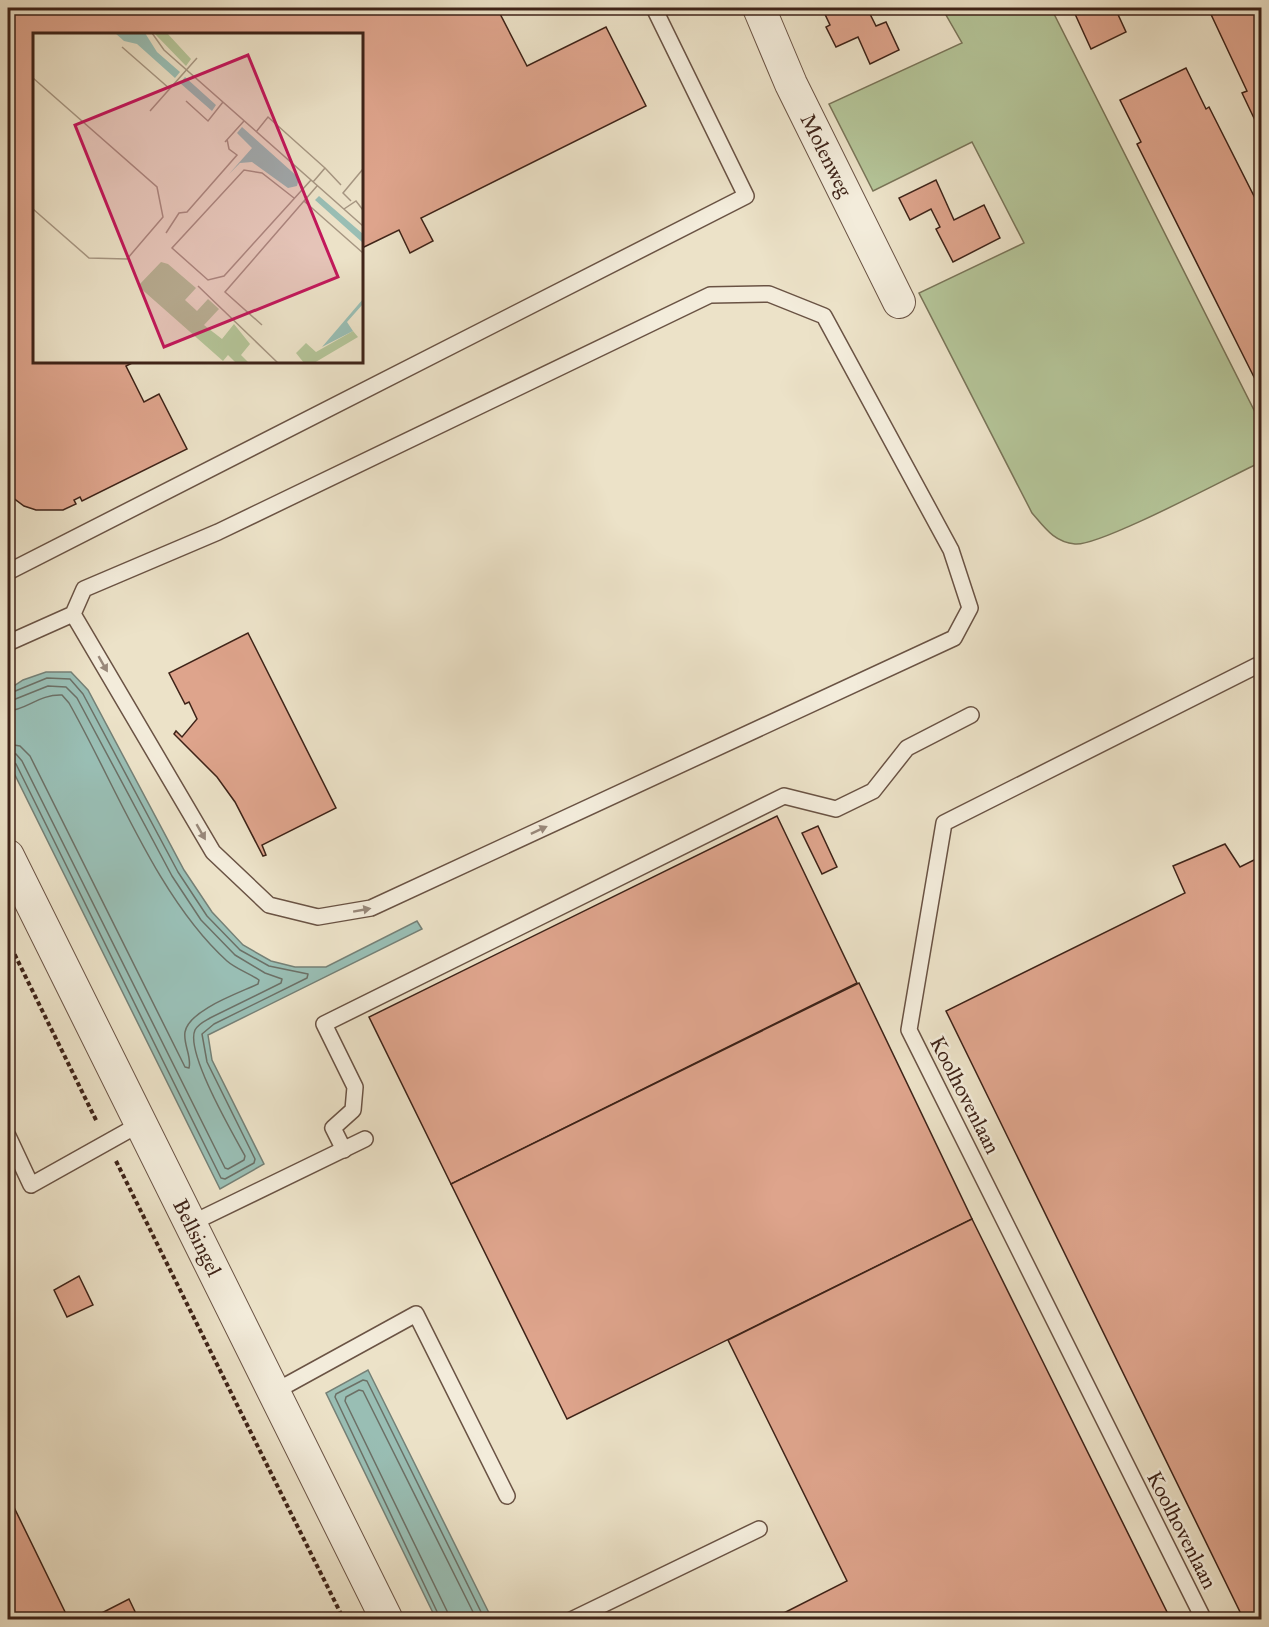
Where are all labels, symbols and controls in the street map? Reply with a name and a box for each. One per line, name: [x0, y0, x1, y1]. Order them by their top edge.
inset map: [33, 33, 363, 363]
street label: Molenweg: [795, 109, 858, 201]
one-way arrow: [97, 656, 108, 672]
one-way arrow: [196, 824, 206, 841]
one-way arrow: [531, 826, 548, 835]
one-way arrow: [352, 905, 371, 914]
street label: Koolhovenlaan: [924, 1032, 1006, 1158]
street label: Bellsingel: [167, 1195, 228, 1281]
street label: Koolhovenlaan: [1141, 1467, 1223, 1593]

